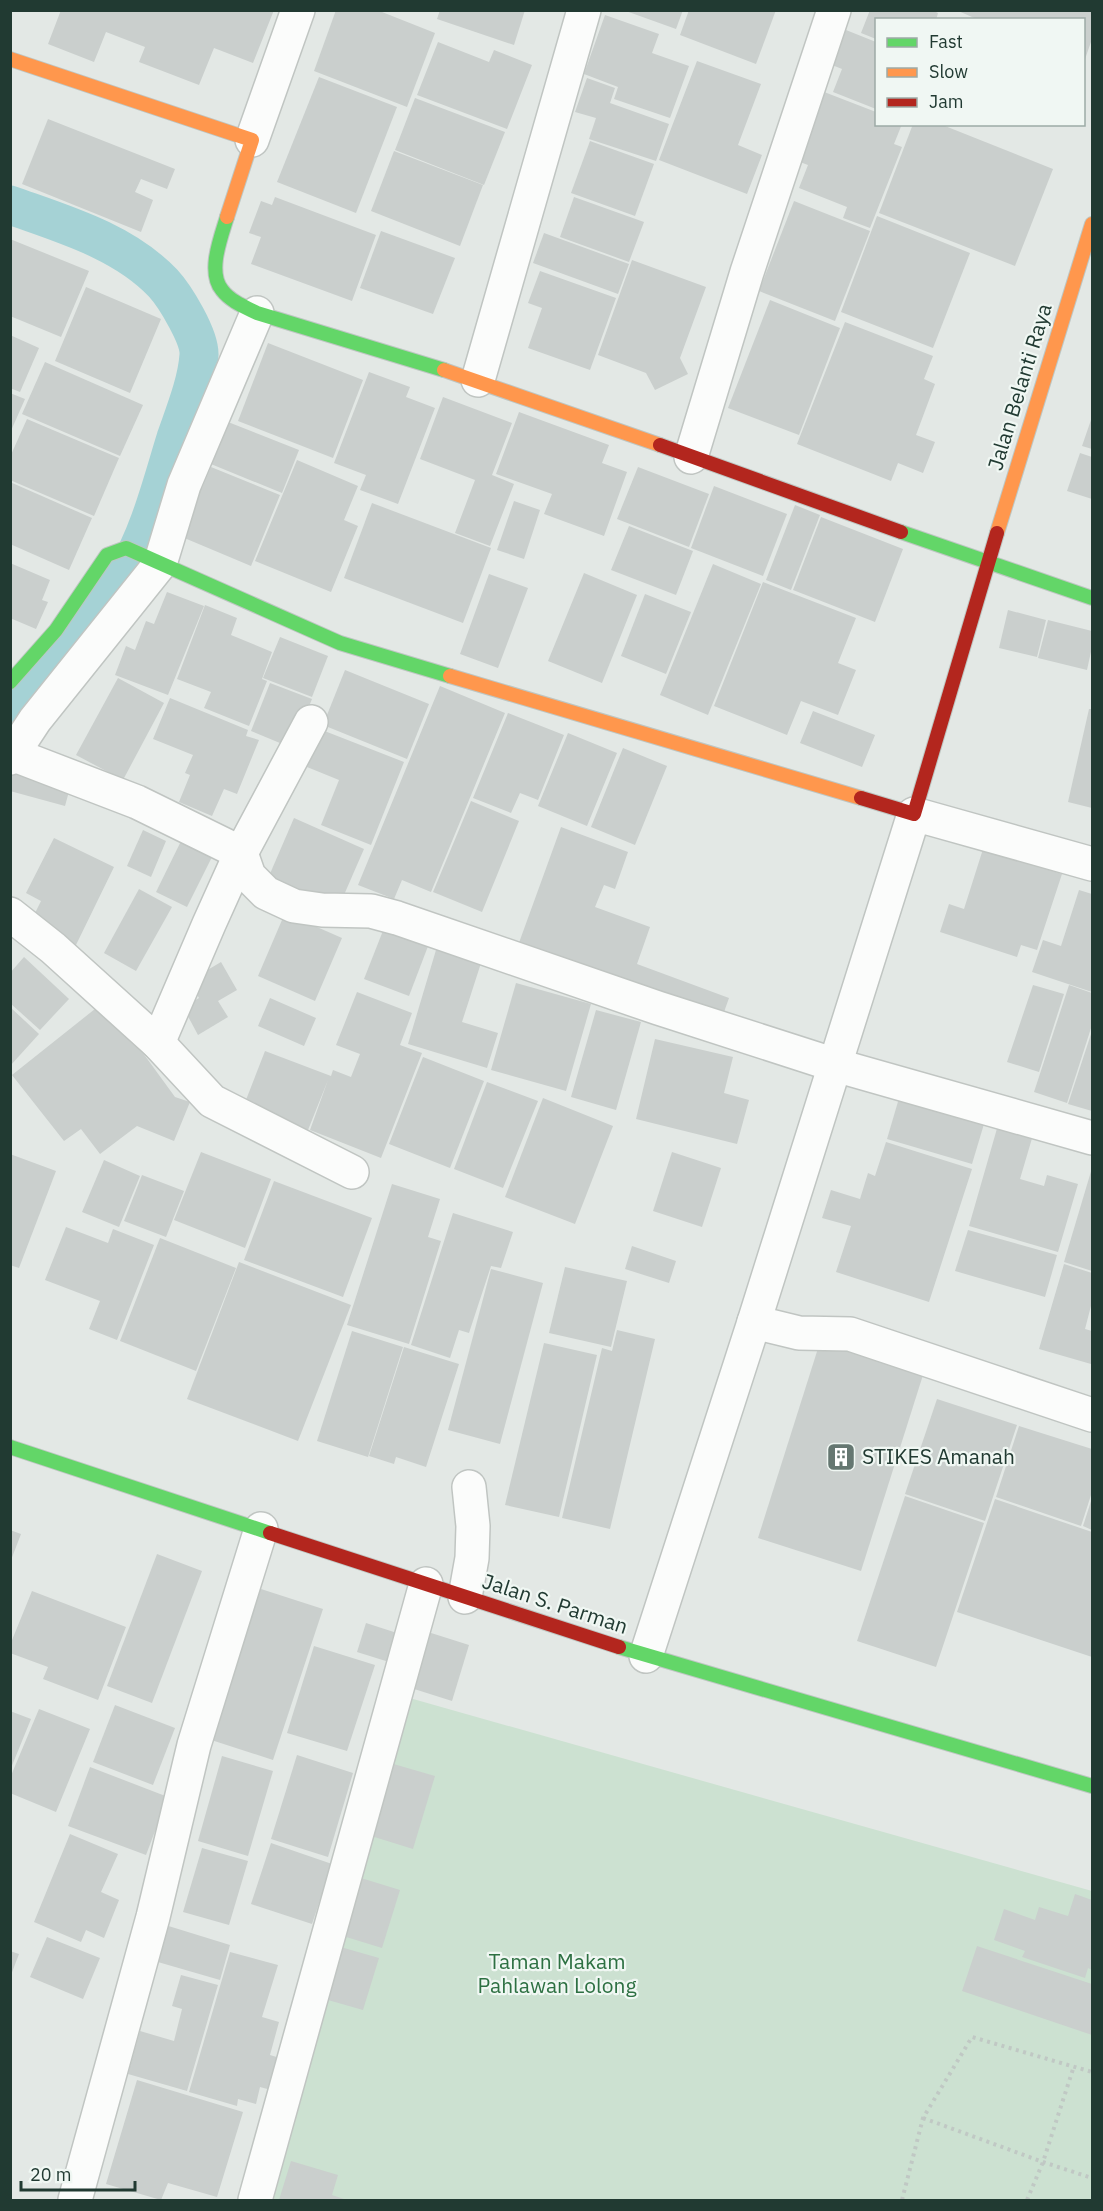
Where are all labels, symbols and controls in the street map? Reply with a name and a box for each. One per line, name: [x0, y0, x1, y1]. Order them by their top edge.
legend: [875, 18, 1085, 126]
text: Fast: [929, 30, 963, 53]
text: Slow: [929, 60, 968, 83]
text: Jam: [929, 90, 964, 113]
street label: Jalan Belanti Raya: [980, 300, 1058, 474]
building icon: STIKES Amanah: [825, 1441, 857, 1473]
place label: STIKES Amanah: [862, 1442, 1015, 1470]
street label: Jalan S. Parman: [479, 1566, 632, 1640]
park label: Taman Makam Pahlawan Lolong: [477, 1947, 637, 1999]
scale bar: [21, 2154, 135, 2192]
text: 20 m: [30, 2163, 72, 2186]

